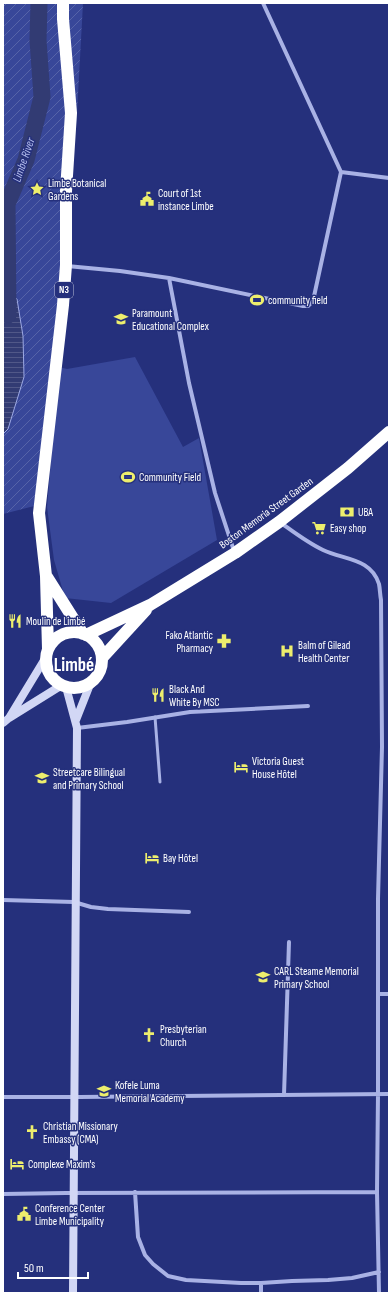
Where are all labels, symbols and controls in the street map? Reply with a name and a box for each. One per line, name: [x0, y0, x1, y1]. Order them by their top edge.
water label: Limbe River: [9, 135, 39, 184]
place label: Limbe Botanical Gardens: [48, 177, 106, 203]
place icon: Limbe Botanical Gardens: [29, 181, 45, 197]
place label: Court of 1st instance Limbe: [158, 187, 214, 213]
public building icon: Court of 1st instance Limbe: [139, 191, 155, 207]
road number: N3: [55, 282, 73, 298]
sports icon: community field: [249, 292, 265, 308]
place label: community field: [268, 294, 328, 307]
place label: Paramount Educational Complex: [132, 307, 209, 333]
school or university icon: Paramount Educational Complex: [113, 311, 129, 327]
sports icon: Community Field: [120, 469, 136, 485]
place label: Community Field: [139, 471, 201, 484]
street label: Boston Memoria Street Garden: [217, 474, 316, 551]
bank icon: UBA: [339, 504, 355, 520]
place label: UBA: [358, 506, 373, 519]
supermarket icon: Easy shop: [311, 520, 327, 536]
place label: Easy shop: [330, 522, 366, 535]
restaurant icon: Moulin de Limbé: [7, 613, 23, 629]
place label: Moulin de Limbé: [26, 615, 85, 628]
place label: Fako Atlantic Pharmacy: [166, 629, 214, 655]
pharmacy icon: Fako Atlantic Pharmacy: [216, 633, 232, 649]
place label: Balm of Gilead Health Center: [298, 639, 351, 665]
hospital icon: Balm of Gilead Health Center: [279, 643, 295, 659]
district label: Limbé: [54, 654, 94, 677]
place label: Black And White By MSC: [169, 683, 220, 709]
restaurant icon: Black And White By MSC: [150, 687, 166, 703]
place label: Victoria Guest House Hôtel: [252, 755, 305, 781]
hotel icon: Victoria Guest House Hôtel: [233, 759, 249, 775]
place label: Streetcare Bilingual and Primary School: [53, 766, 125, 792]
school or university icon: Streetcare Bilingual and Primary School: [34, 770, 50, 786]
hotel icon: Bay Hôtel: [144, 850, 160, 866]
place label: Bay Hôtel: [163, 852, 198, 865]
place label: CARL Steame Memorial Primary School: [274, 965, 359, 991]
school or university icon: CARL Steame Memorial Primary School: [255, 969, 271, 985]
place label: Presbyterian Church: [160, 1023, 207, 1049]
church icon: Presbyterian Church: [141, 1027, 157, 1043]
place label: Kofele Luma Memorial Academy: [115, 1079, 185, 1105]
school or university icon: Kofele Luma Memorial Academy: [96, 1083, 112, 1099]
place label: Christian Missionary Embassy (CMA): [43, 1120, 118, 1146]
church icon: Christian Missionary Embassy (CMA): [24, 1124, 40, 1140]
hotel icon: Complexe Maxim's: [9, 1156, 25, 1172]
place label: Complexe Maxim's: [28, 1158, 95, 1171]
place label: Conference Center Limbe Municipality: [35, 1202, 105, 1228]
public building icon: Conference Center Limbe Municipality: [16, 1206, 32, 1222]
scale bar: [18, 1254, 88, 1280]
text: 50 m: [24, 1261, 44, 1276]

